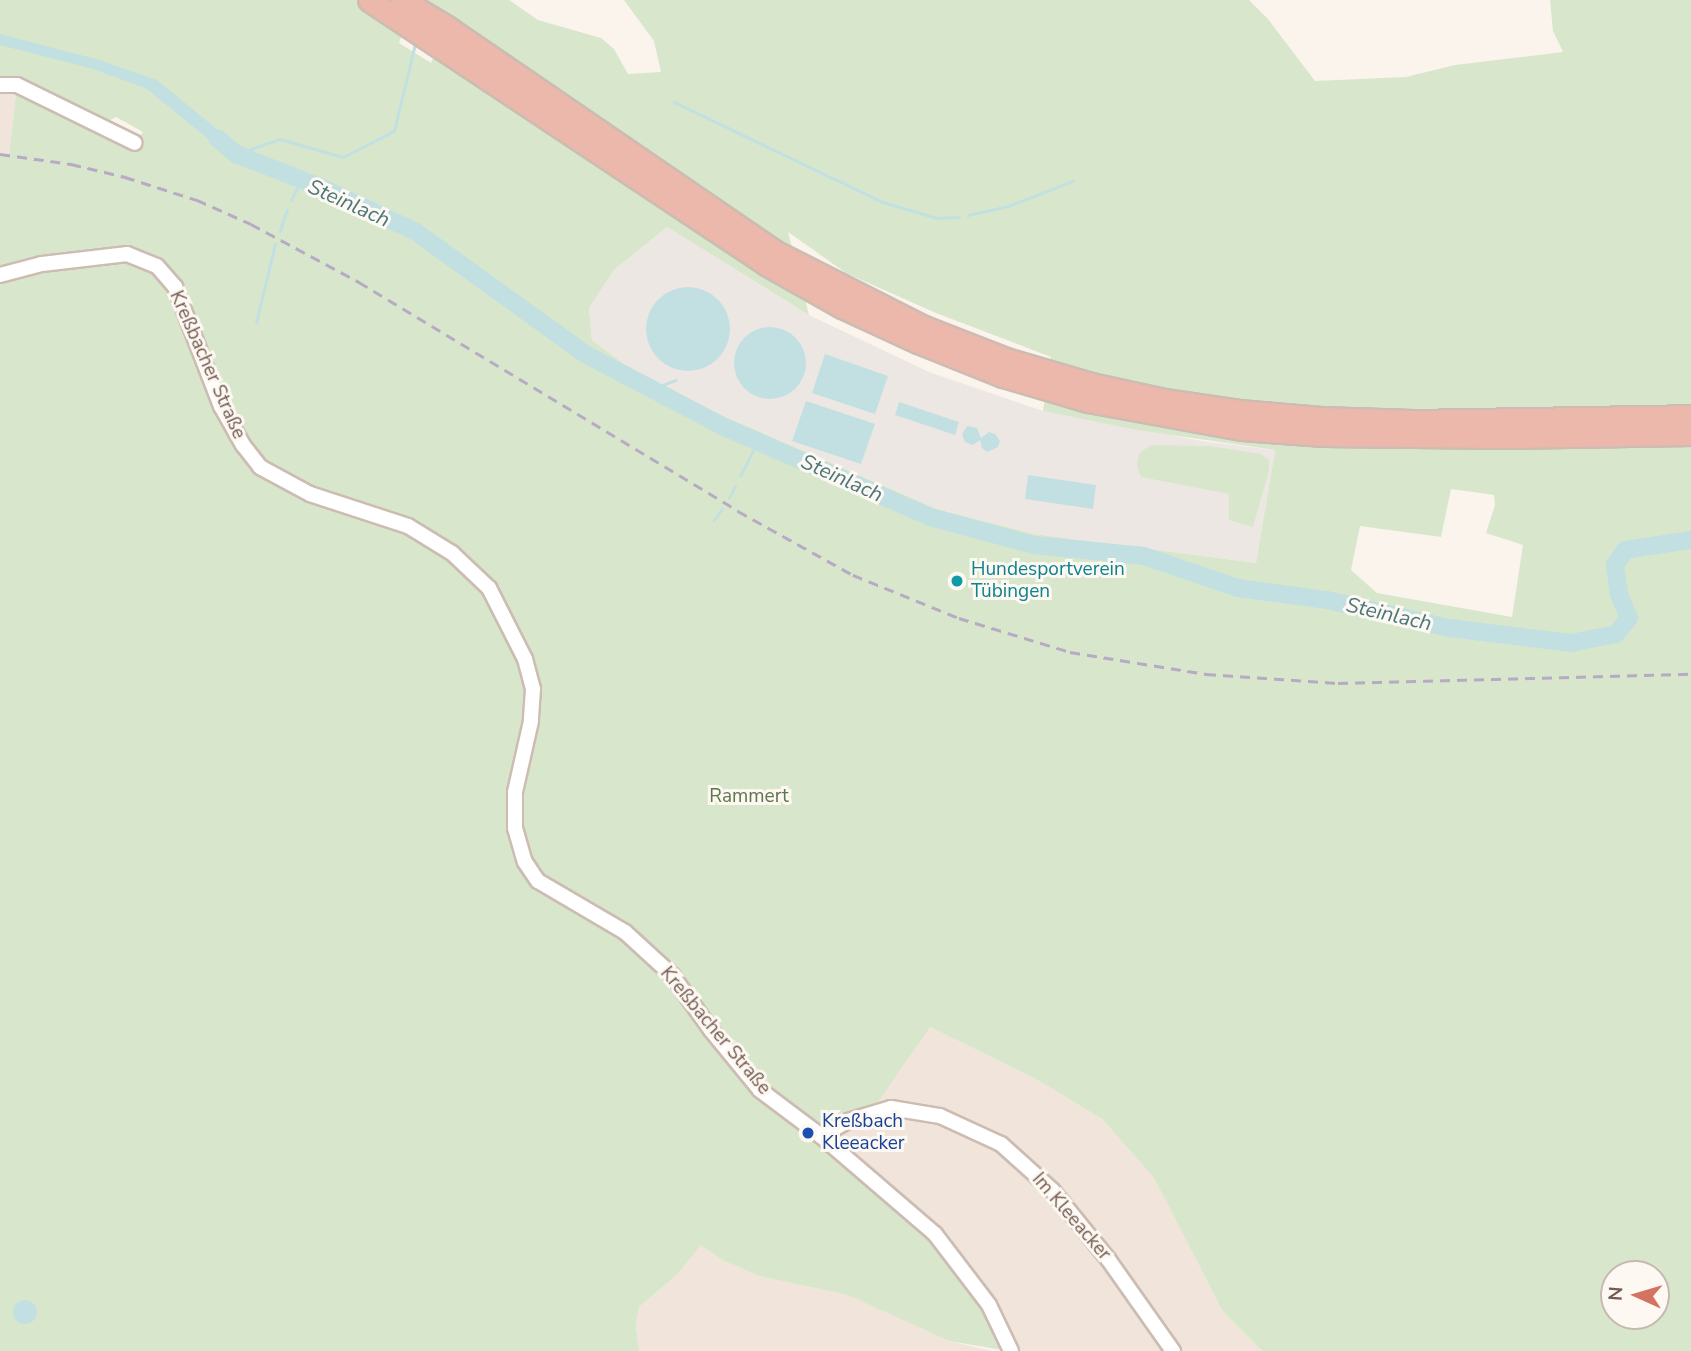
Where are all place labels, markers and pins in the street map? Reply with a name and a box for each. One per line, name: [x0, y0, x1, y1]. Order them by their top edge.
place label: Hundesportverein Tübingen: [971, 559, 1125, 603]
marker: Hundesportverein Tübingen: [949, 573, 965, 589]
place label: Kreßbach Kleeacker: [822, 1111, 905, 1155]
marker: Kreßbach Kleeacker: [800, 1125, 816, 1141]

